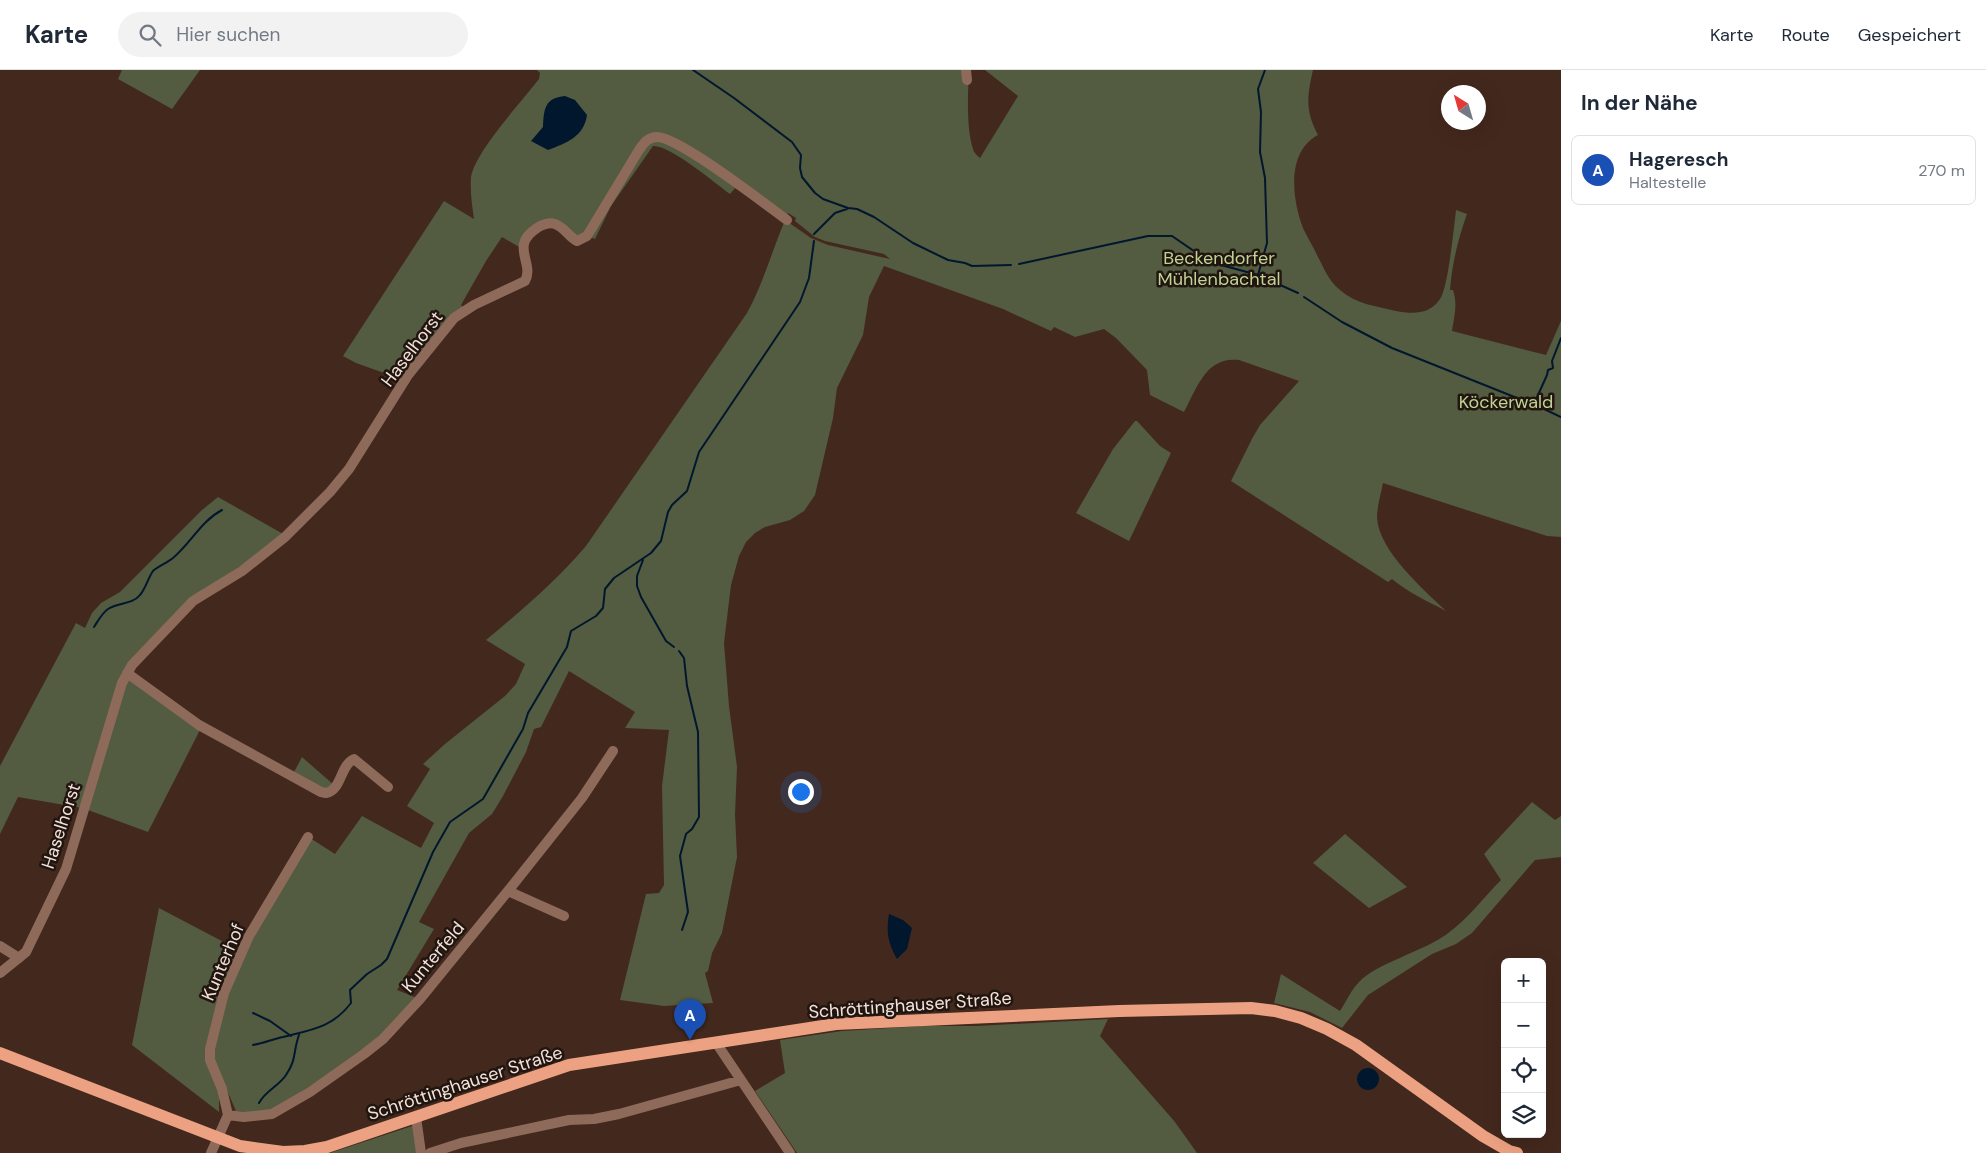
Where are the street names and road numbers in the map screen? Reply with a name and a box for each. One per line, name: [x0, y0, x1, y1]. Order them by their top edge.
street label: Haselhorst: [376, 306, 448, 392]
street label: Haselhorst: [36, 780, 86, 872]
street label: Kunterfeld: [396, 916, 470, 998]
street label: Kunterhof: [196, 920, 250, 1004]
street label: Schröttinghauser Straße: [808, 986, 1012, 1024]
street label: Schröttinghauser Straße: [365, 1040, 565, 1126]

